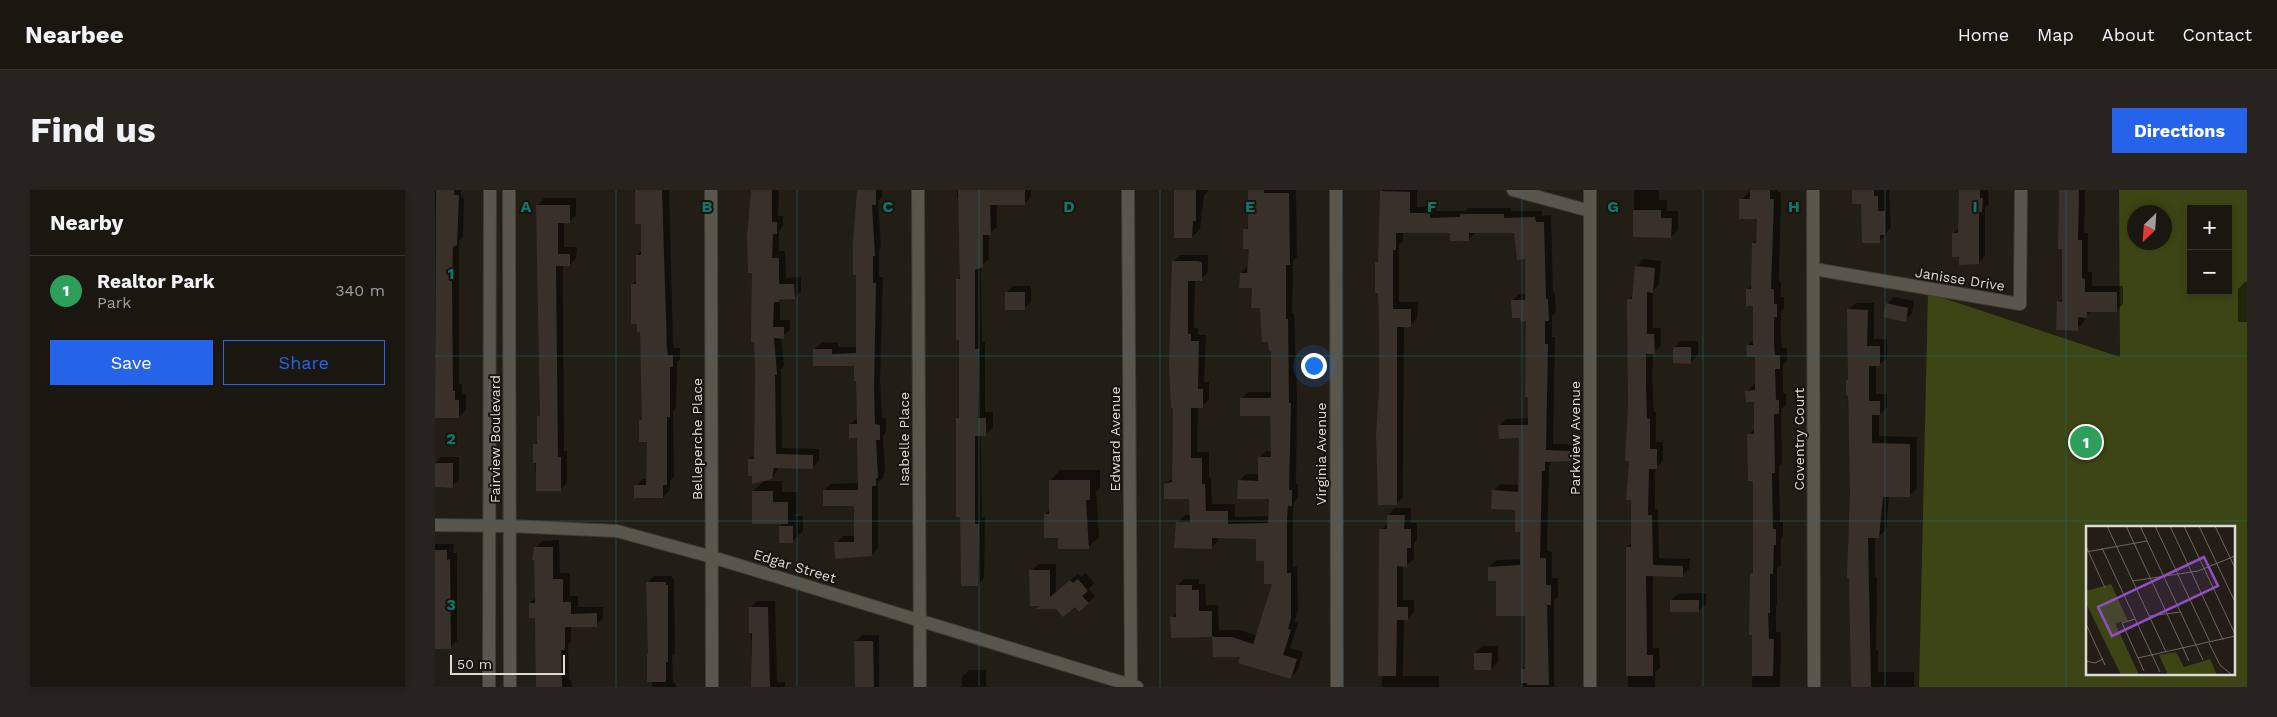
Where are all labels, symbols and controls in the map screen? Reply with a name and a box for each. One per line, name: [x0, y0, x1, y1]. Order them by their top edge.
text: Nearbee: [25, 21, 124, 49]
text: Home: [1958, 24, 2009, 45]
text: Map: [2037, 24, 2074, 45]
text: About: [2102, 24, 2154, 45]
text: Contact: [2182, 24, 2252, 45]
button: Directions: [2112, 108, 2247, 153]
text: Find us: [30, 109, 156, 151]
text: A: [521, 197, 532, 216]
text: B: [702, 197, 713, 216]
text: C: [883, 197, 894, 216]
text: D: [1063, 197, 1075, 216]
text: E: [1245, 197, 1255, 216]
text: F: [1427, 197, 1437, 216]
text: G: [1607, 197, 1619, 216]
text: H: [1788, 197, 1800, 216]
text: I: [1972, 197, 1978, 216]
north arrow: [2127, 205, 2172, 250]
map controls: [2187, 205, 2232, 295]
button: +: [2187, 205, 2232, 250]
text: Nearby: [50, 210, 123, 235]
button: −: [2187, 250, 2232, 295]
text: 1: [448, 264, 454, 283]
street label: Janisse Drive: [1914, 264, 2006, 294]
text: Realtor Park: [97, 270, 215, 293]
text: 1: [63, 281, 69, 300]
text: 340 m: [335, 281, 385, 300]
text: Park: [97, 293, 131, 312]
button: Save: [50, 340, 213, 385]
button: Share: [223, 340, 385, 385]
your location: [1301, 353, 1327, 379]
street label: Fairview Boulevard: [487, 375, 503, 503]
street label: Belleperche Place: [689, 378, 705, 500]
street label: Parkview Avenue: [1567, 381, 1583, 495]
street label: Edward Avenue: [1107, 387, 1123, 491]
street label: Coventry Court: [1791, 387, 1807, 490]
street label: Isabelle Place: [896, 392, 912, 486]
street label: Virginia Avenue: [1313, 402, 1329, 506]
pin: 1: [2070, 423, 2102, 461]
text: 2: [446, 429, 456, 448]
inset map: [2086, 526, 2235, 674]
street label: Edgar Street: [752, 546, 838, 586]
text: 3: [446, 595, 456, 614]
scale bar: [450, 652, 565, 675]
text: 50 m: [457, 656, 492, 672]

